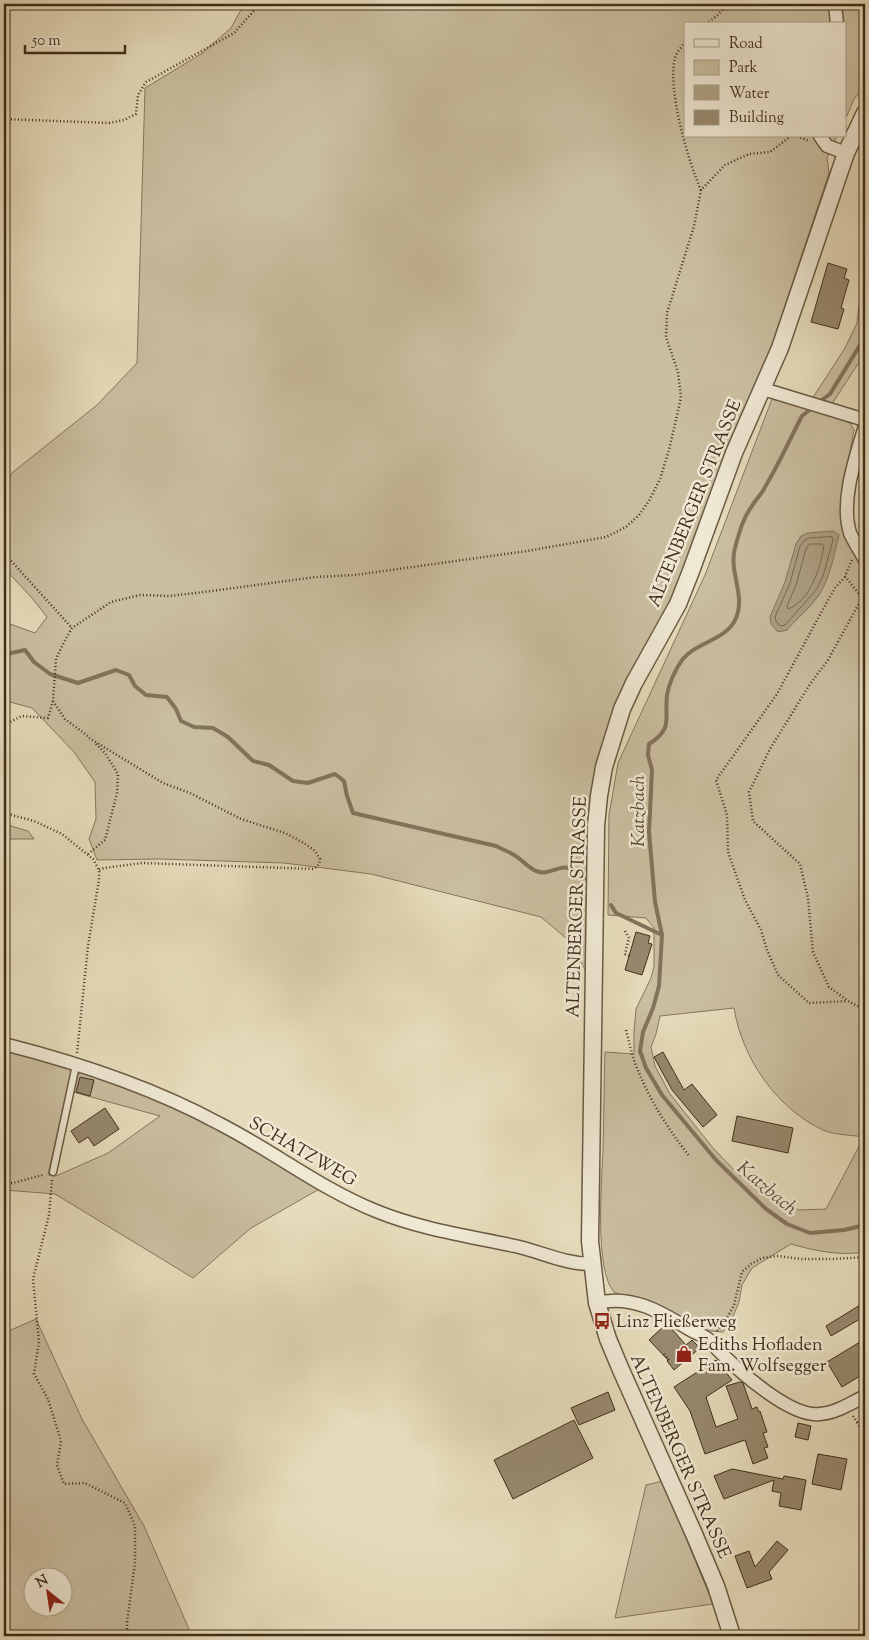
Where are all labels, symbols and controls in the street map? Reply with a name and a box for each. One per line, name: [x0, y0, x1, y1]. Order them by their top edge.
scale bar: [25, 22, 125, 54]
legend: [684, 22, 846, 138]
text: 50 m: [31, 31, 61, 52]
text: Road: [729, 34, 763, 55]
text: Park: [729, 58, 758, 79]
text: Water: [729, 84, 770, 105]
text: Building: [729, 108, 784, 129]
street label: ALTENBERGER STRASSE: [642, 396, 749, 611]
water label: Katzbach: [626, 774, 653, 847]
street label: ALTENBERGER STRASSE: [561, 796, 595, 1018]
street label: SCHATZWEG: [243, 1111, 361, 1194]
water label: Katzbach: [730, 1155, 803, 1223]
place label: Linz Fließerweg: [616, 1310, 737, 1336]
bus stop icon: Linz Fließerweg: [592, 1311, 612, 1331]
place label: Ediths Hofladen Fam. Wolfsegger: [698, 1333, 827, 1380]
shop icon: Ediths Hofladen Fam. Wolfsegger: [674, 1344, 694, 1364]
street label: ALTENBERGER STRASSE: [622, 1350, 736, 1563]
north arrow: [22, 1568, 72, 1618]
text: N: [33, 1571, 52, 1594]

